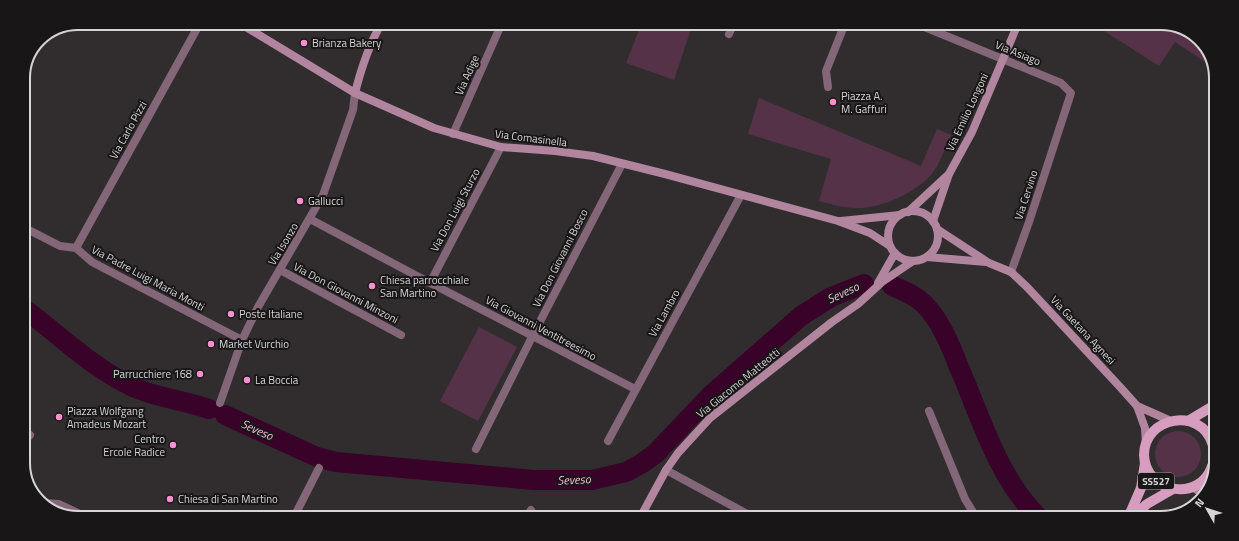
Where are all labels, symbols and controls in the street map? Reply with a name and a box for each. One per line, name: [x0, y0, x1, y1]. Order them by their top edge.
place label: Brianza Bakery: [312, 35, 382, 51]
street label: Via Asiago: [993, 37, 1043, 69]
marker: Brianza Bakery: [299, 38, 309, 48]
street label: Via Adige: [451, 52, 483, 98]
street label: Via Emilio Longoni: [942, 70, 992, 154]
place label: Piazza A. M. Gaffuri: [841, 88, 887, 117]
marker: Piazza A. M. Gaffuri: [828, 97, 838, 107]
street label: Via Carlo Pizzi: [105, 98, 151, 162]
street label: Via Comasinella: [494, 126, 569, 150]
street label: Via Don Luigi Sturzo: [426, 165, 484, 254]
street label: Via Cervino: [1010, 168, 1042, 222]
place label: Gallucci: [308, 193, 343, 209]
marker: Gallucci: [295, 196, 305, 206]
street label: Via Don Giovanni Bosco: [528, 206, 592, 310]
street label: Via Isonzo: [264, 220, 302, 268]
street label: Via Padre Luigi Maria Monti: [89, 241, 207, 315]
street label: Via Don Giovanni Minzoni: [291, 259, 401, 327]
place label: Chiesa parrocchiale San Martino: [380, 272, 469, 301]
water label: Seveso: [824, 276, 863, 308]
marker: Chiesa parrocchiale San Martino: [367, 281, 377, 291]
street label: Via Lambro: [644, 286, 684, 340]
street label: Via Giovanni Ventitreesimo: [483, 292, 600, 364]
street label: Via Gaetana Agnesi: [1047, 292, 1119, 368]
place label: Poste Italiane: [239, 306, 303, 322]
marker: Poste Italiane: [226, 309, 236, 319]
place label: Market Vurchio: [219, 336, 289, 352]
marker: Market Vurchio: [206, 339, 216, 349]
street label: Via Giacomo Matteotti: [693, 344, 783, 422]
place label: Parrucchiere 168: [113, 366, 192, 382]
marker: Parrucchiere 168: [195, 369, 205, 379]
place label: La Boccia: [255, 372, 299, 388]
marker: La Boccia: [242, 375, 252, 385]
place label: Piazza Wolfgang Amadeus Mozart: [67, 403, 146, 432]
marker: Piazza Wolfgang Amadeus Mozart: [54, 412, 64, 422]
water label: Seveso: [238, 414, 277, 445]
place label: Centro Ercole Radice: [103, 431, 165, 460]
marker: Centro Ercole Radice: [168, 440, 178, 450]
water label: Seveso: [557, 469, 592, 490]
road number: SS527: [1138, 473, 1174, 489]
north arrow: [1187, 489, 1227, 529]
place label: Chiesa di San Martino: [178, 491, 278, 507]
marker: Chiesa di San Martino: [165, 494, 175, 504]
text: N: [1191, 495, 1208, 511]

